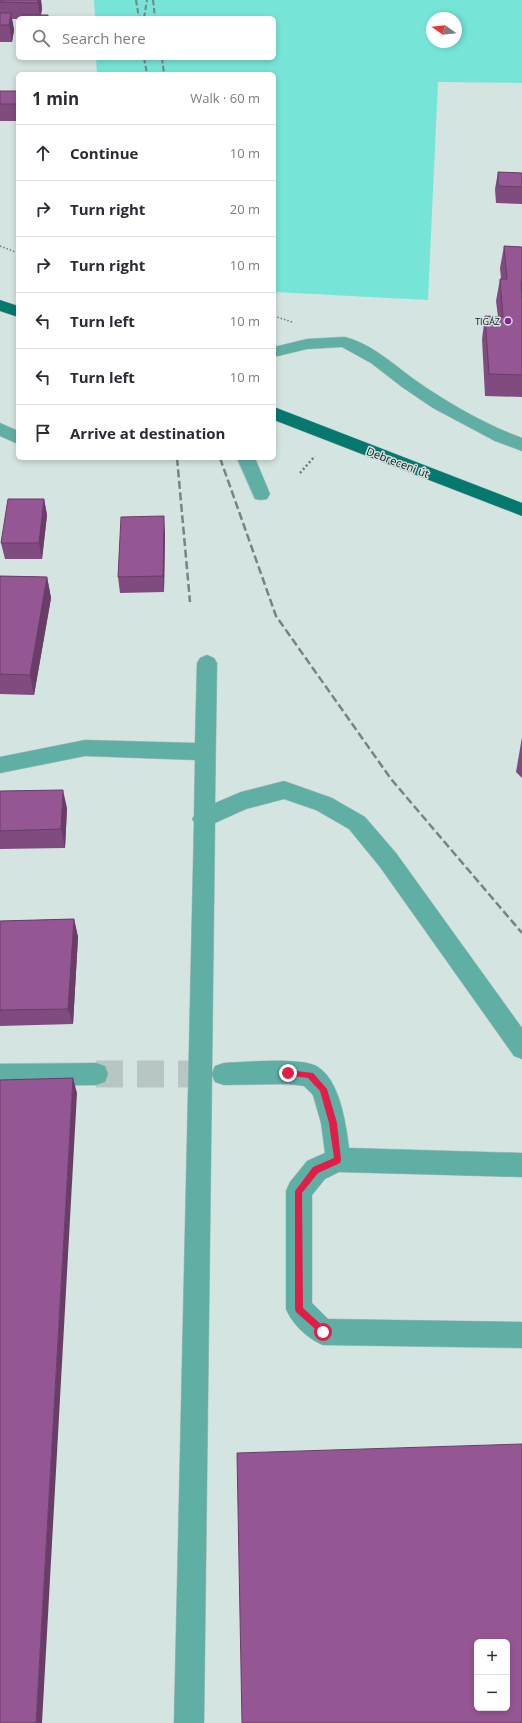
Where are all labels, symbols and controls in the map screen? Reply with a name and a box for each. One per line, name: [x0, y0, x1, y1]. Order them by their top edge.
north arrow: [426, 12, 462, 48]
search box: [16, 16, 276, 60]
icon: search: [30, 27, 52, 49]
text: Search here: [62, 28, 146, 48]
text: 1 min: [32, 87, 79, 110]
text: Walk · 60 m: [190, 89, 260, 107]
icon: ahead: [32, 142, 54, 164]
text: Continue: [70, 143, 138, 163]
text: 10 m: [230, 144, 260, 162]
icon: right: [32, 198, 54, 220]
text: Turn right: [70, 199, 145, 219]
text: 20 m: [230, 200, 260, 218]
icon: right: [32, 254, 54, 276]
text: Turn right: [70, 255, 145, 275]
text: 10 m: [230, 256, 260, 274]
icon: left: [32, 310, 54, 332]
text: Turn left: [70, 311, 135, 331]
text: 10 m: [230, 312, 260, 330]
place label: TIGÁZ: [475, 315, 500, 328]
marker: TIGÁZ: [503, 316, 513, 326]
icon: left: [32, 366, 54, 388]
text: Turn left: [70, 367, 135, 387]
text: 10 m: [230, 368, 260, 386]
icon: arrive: [32, 422, 54, 444]
text: Arrive at destination: [70, 423, 225, 443]
street label: Debreceni út: [364, 443, 432, 481]
route end: [279, 1064, 297, 1082]
route start: [314, 1323, 332, 1341]
map controls: [474, 1639, 510, 1711]
button: +: [474, 1639, 510, 1675]
button: −: [474, 1675, 510, 1711]

